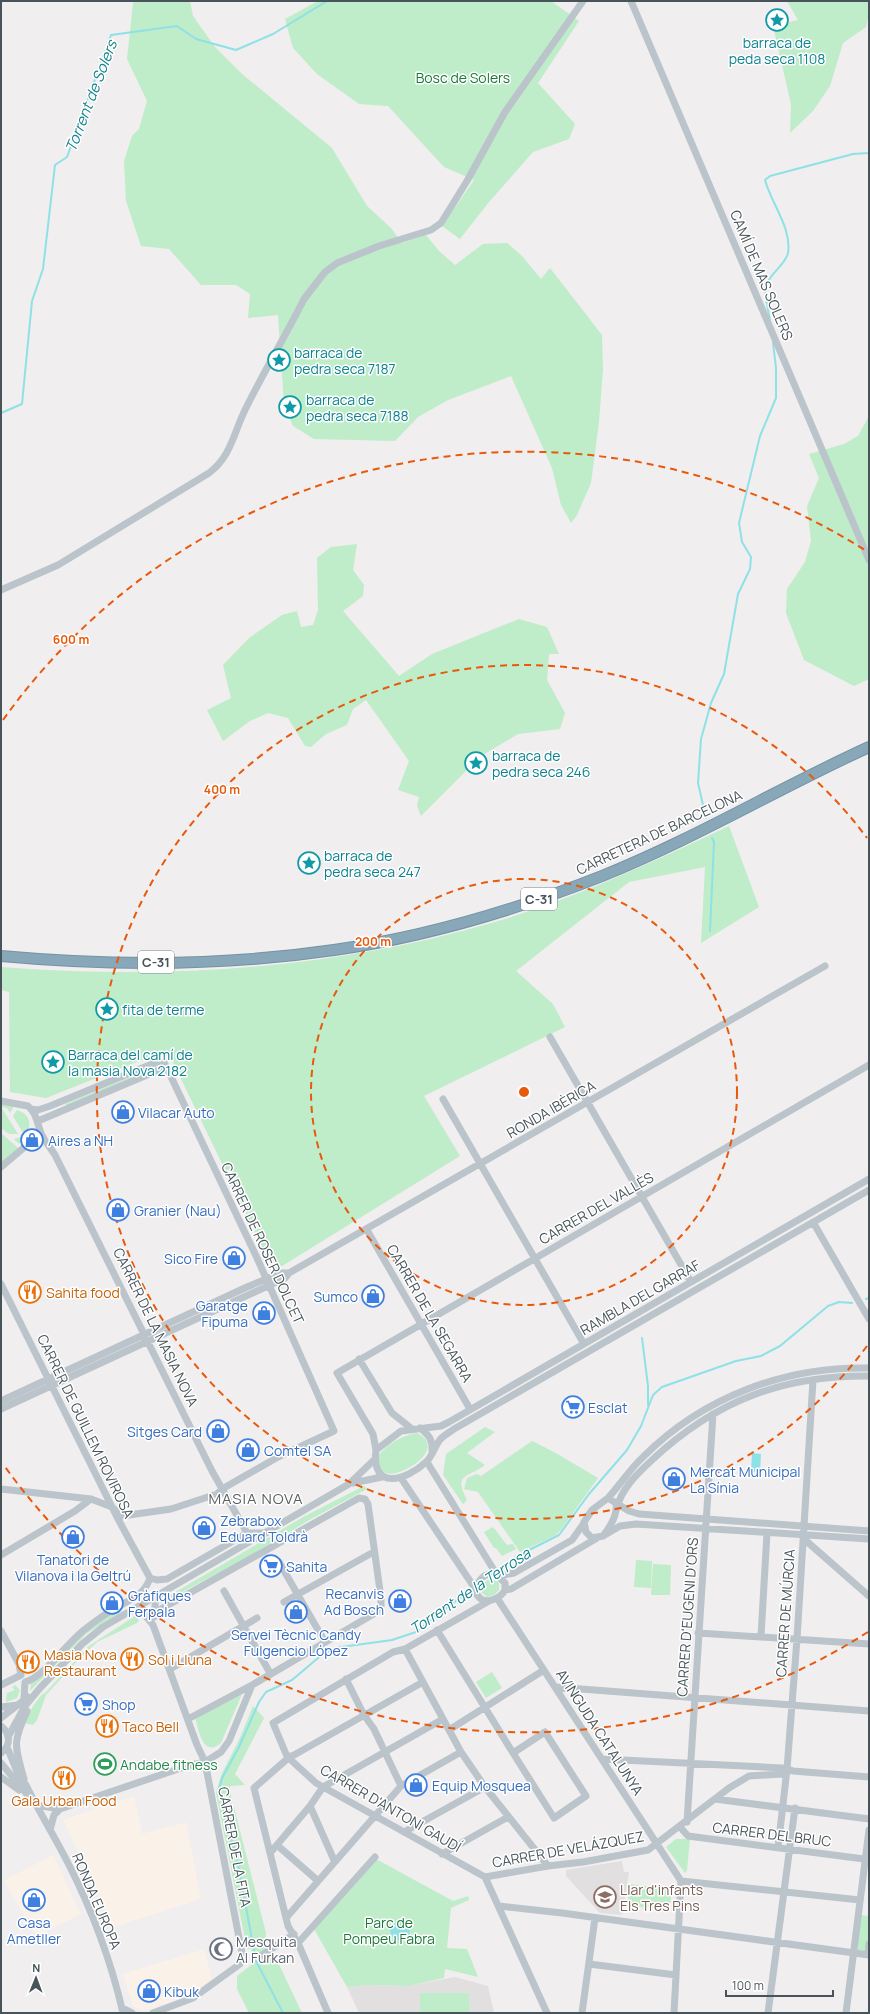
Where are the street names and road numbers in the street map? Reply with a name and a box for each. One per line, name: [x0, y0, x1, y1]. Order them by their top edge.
street label: CAMÍ DE MAS SOLERS: [726, 207, 798, 343]
street label: CARRETERA DE BARCELONA: [573, 785, 745, 879]
road number: C-31: [521, 888, 557, 910]
road number: C-31: [138, 951, 174, 973]
street label: RONDA IBÈRICA: [503, 1076, 599, 1142]
street label: CARRER DE ROSER DOLCET: [217, 1159, 309, 1327]
street label: CARRER DEL VALLÈS: [535, 1167, 657, 1249]
street label: CARRER DE LA SEGARRA: [383, 1241, 477, 1385]
street label: CARRER DE LA MASIA NOVA: [109, 1244, 203, 1410]
street label: RAMBLA DEL GARRAF: [577, 1255, 703, 1339]
street label: CARRER DE GUILLEM ROVIROSA: [33, 1331, 139, 1521]
street label: CARRER D'EUGENI D'ORS: [672, 1536, 702, 1697]
street label: CARRER DE MÚRCIA: [771, 1548, 799, 1678]
street label: AVINGUDA CATALUNYA: [552, 1665, 648, 1799]
street label: CARRER D'ANTONI GAUDÍ: [317, 1760, 465, 1856]
street label: CARRER DE LA FITA: [214, 1785, 256, 1909]
street label: CARRER DEL BRUC: [711, 1817, 833, 1851]
street label: CARRER DE VELÁZQUEZ: [491, 1826, 645, 1872]
street label: RONDA EUROPA: [68, 1850, 126, 1952]

